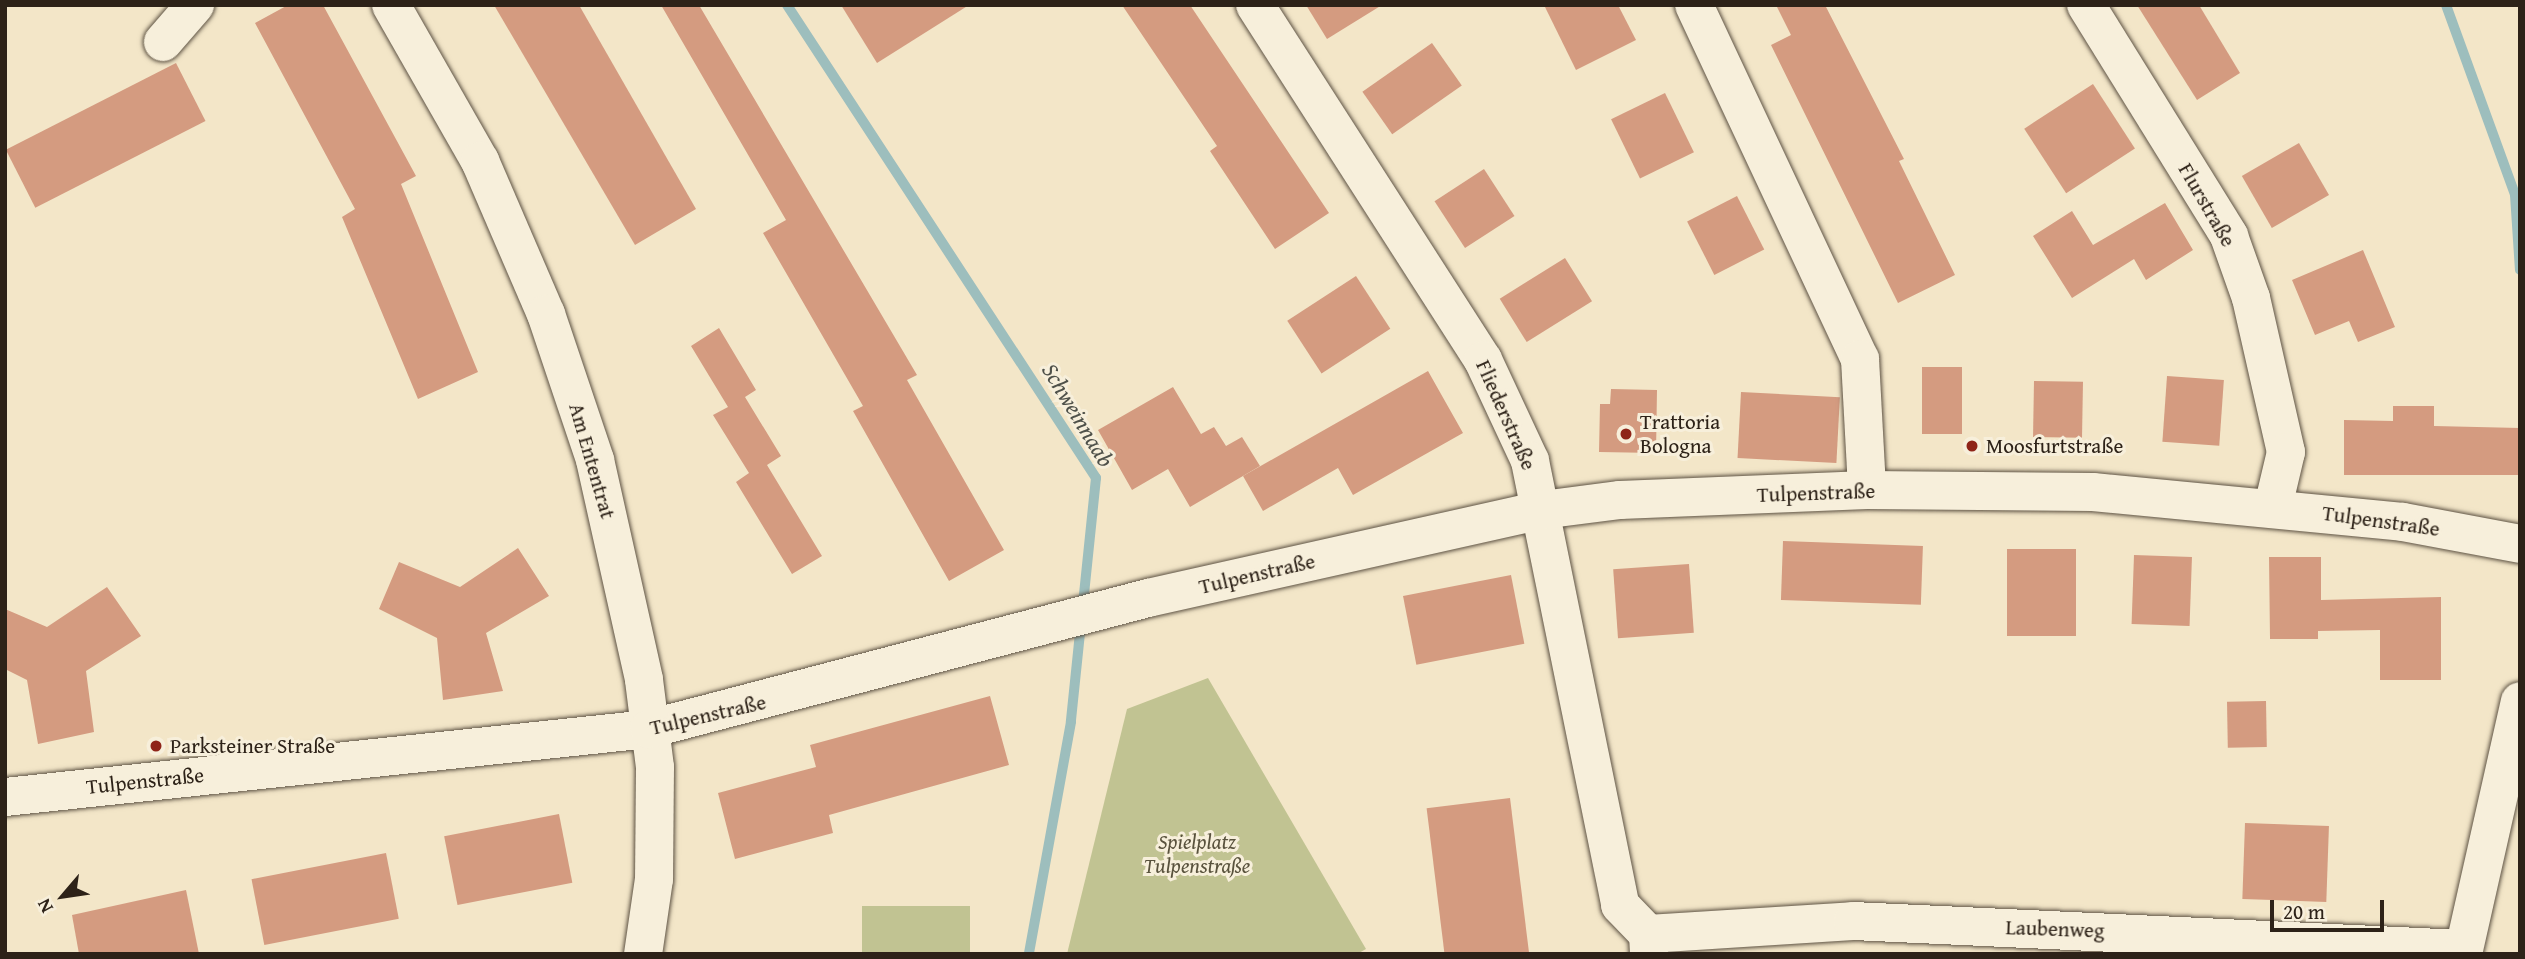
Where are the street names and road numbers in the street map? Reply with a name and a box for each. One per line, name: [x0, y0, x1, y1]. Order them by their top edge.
street label: Flurstraße: [2173, 159, 2241, 251]
street label: Fliederstraße: [1471, 356, 1541, 474]
street label: Am Ententrat: [563, 400, 621, 522]
street label: Tulpenstraße: [1756, 478, 1876, 508]
street label: Tulpenstraße: [2321, 500, 2441, 542]
street label: Tulpenstraße: [1197, 548, 1317, 600]
street label: Tulpenstraße: [648, 689, 768, 741]
street label: Tulpenstraße: [85, 762, 205, 800]
street label: Laubenweg: [2005, 915, 2105, 943]

